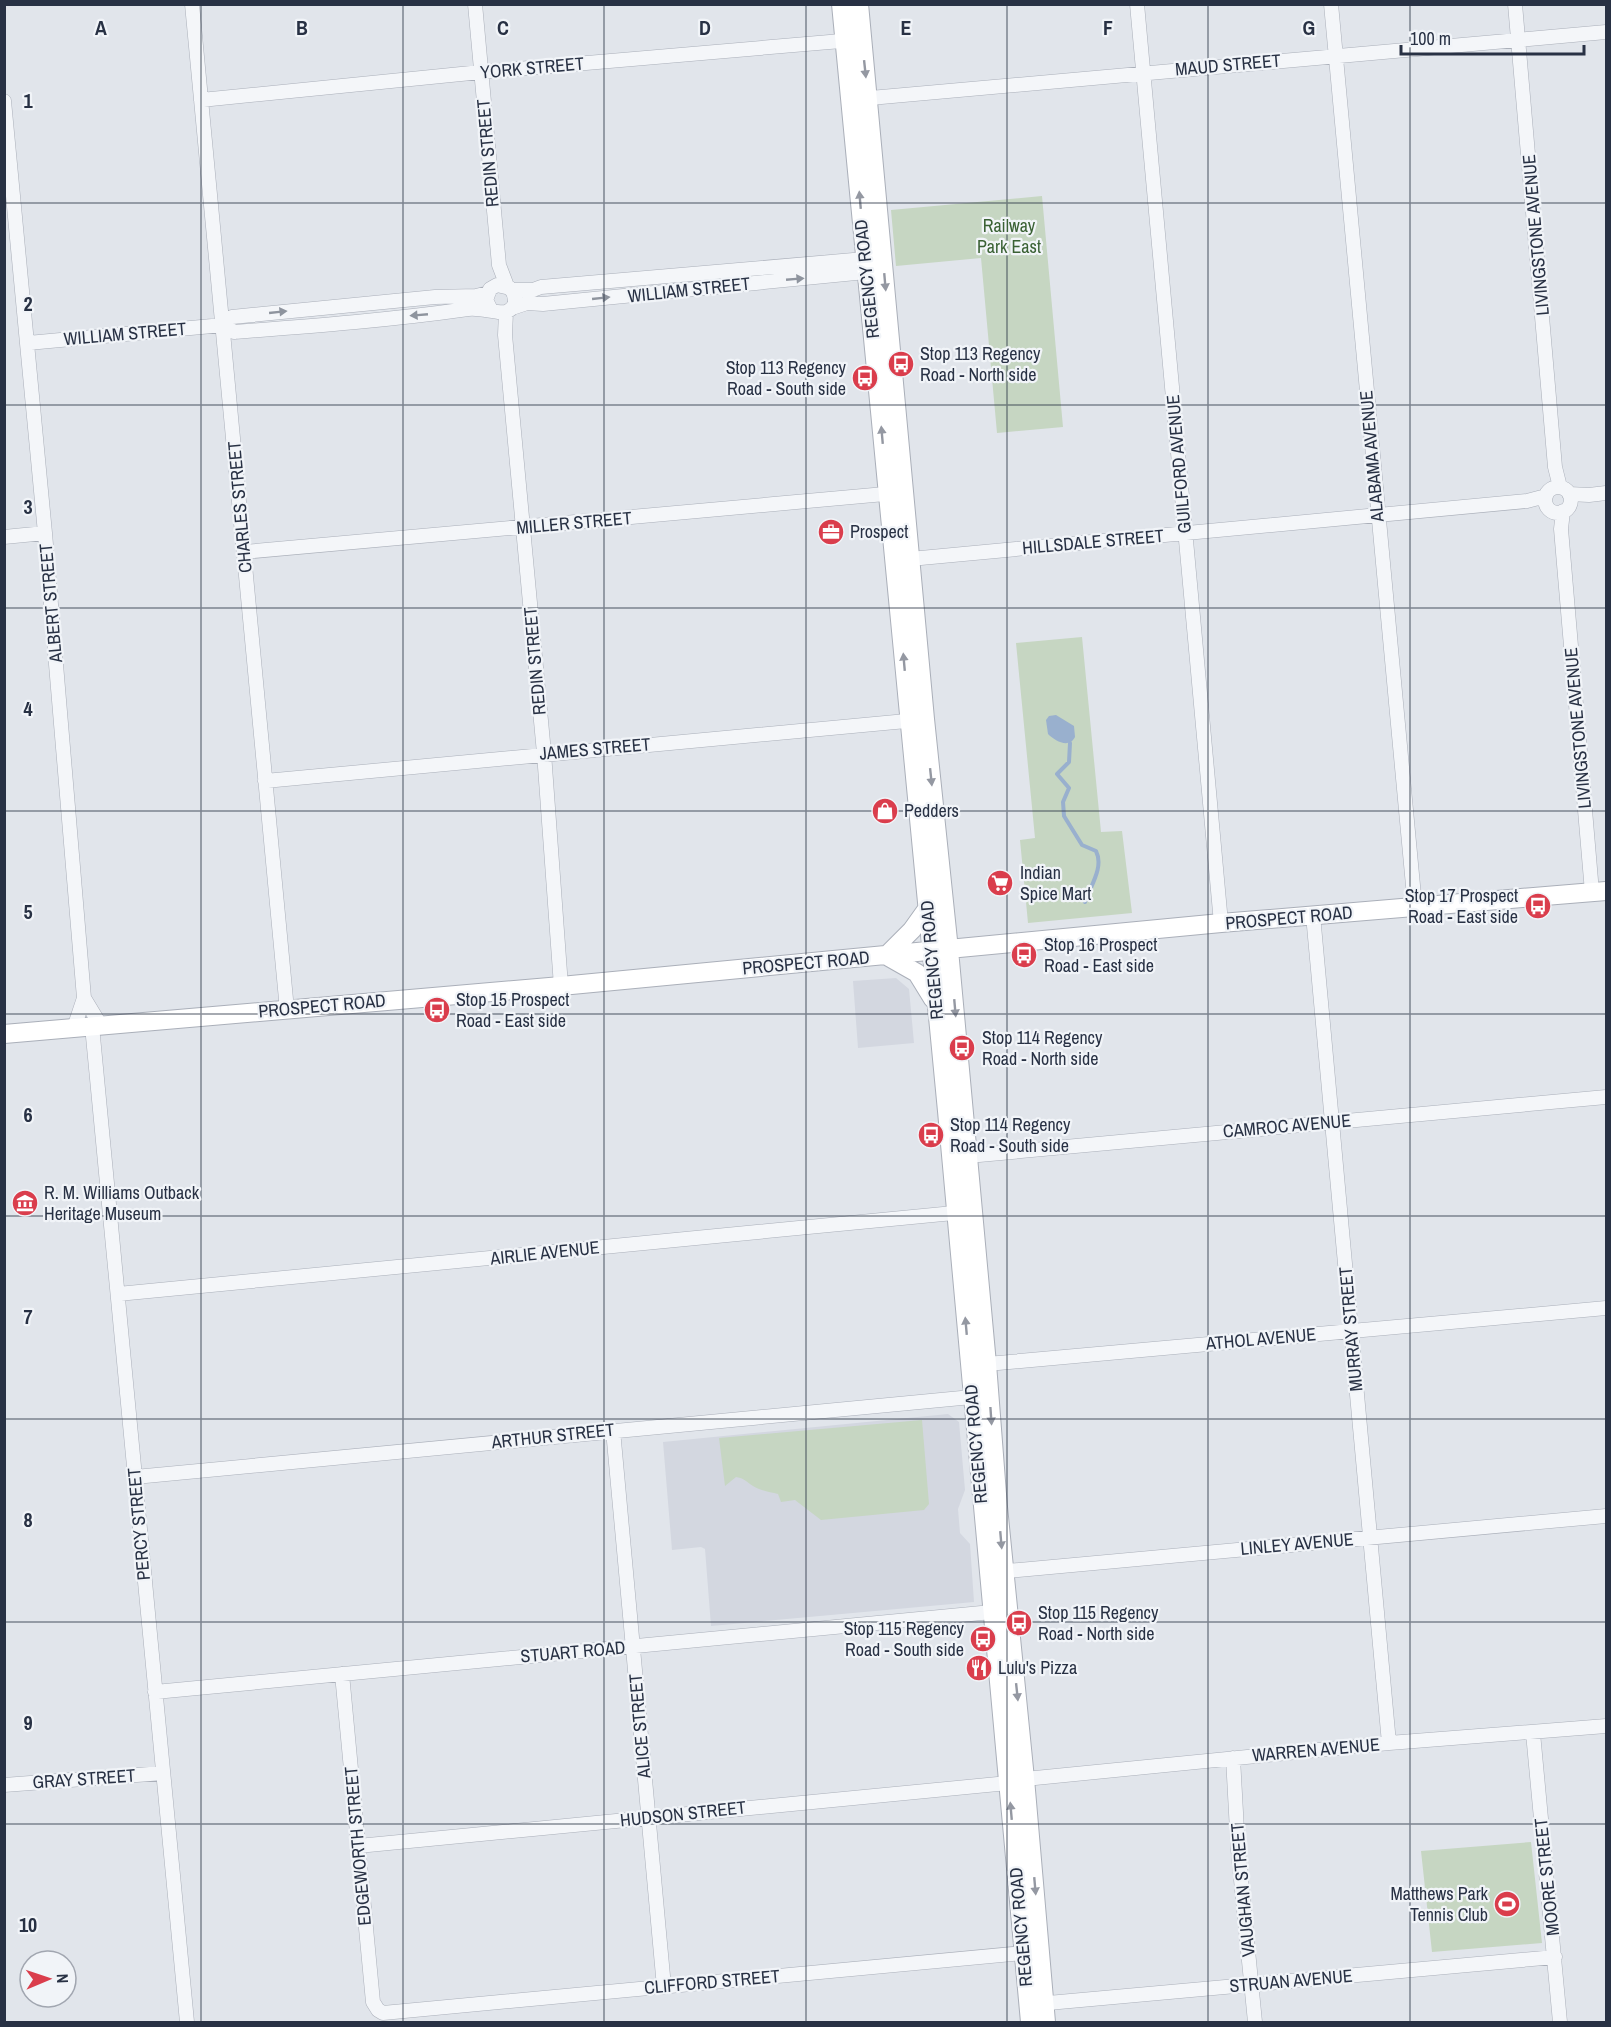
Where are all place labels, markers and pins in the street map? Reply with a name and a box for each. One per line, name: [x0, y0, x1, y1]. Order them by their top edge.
place label: Stop 113 Regency Road - North side: [920, 341, 1041, 387]
bus stop icon: Stop 113 Regency Road - North side: [886, 349, 916, 379]
place label: Stop 113 Regency Road - South side: [726, 355, 847, 401]
bus stop icon: Stop 113 Regency Road - South side: [850, 363, 880, 393]
office icon: Prospect: [816, 517, 846, 547]
place label: Prospect: [850, 519, 908, 544]
shop icon: Pedders: [870, 796, 900, 826]
place label: Pedders: [904, 798, 959, 823]
place label: Indian Spice Mart: [1020, 860, 1091, 906]
supermarket icon: Indian Spice Mart: [985, 868, 1015, 898]
place label: Stop 17 Prospect Road - East side: [1405, 883, 1518, 929]
bus stop icon: Stop 17 Prospect Road - East side: [1523, 891, 1553, 921]
place label: Stop 16 Prospect Road - East side: [1044, 932, 1157, 978]
bus stop icon: Stop 16 Prospect Road - East side: [1009, 940, 1039, 970]
place label: Stop 15 Prospect Road - East side: [456, 987, 569, 1033]
bus stop icon: Stop 15 Prospect Road - East side: [422, 995, 452, 1025]
place label: Stop 114 Regency Road - North side: [982, 1025, 1103, 1071]
bus stop icon: Stop 114 Regency Road - North side: [947, 1033, 977, 1063]
place label: Stop 114 Regency Road - South side: [950, 1112, 1071, 1158]
bus stop icon: Stop 114 Regency Road - South side: [916, 1120, 946, 1150]
place label: R. M. Williams Outback Heritage Museum: [44, 1180, 200, 1226]
museum icon: R. M. Williams Outback Heritage Museum: [10, 1188, 40, 1218]
place label: Stop 115 Regency Road - North side: [1038, 1600, 1159, 1646]
bus stop icon: Stop 115 Regency Road - North side: [1004, 1608, 1034, 1638]
place label: Stop 115 Regency Road - South side: [844, 1616, 965, 1662]
bus stop icon: Stop 115 Regency Road - South side: [968, 1624, 998, 1654]
restaurant icon: Lulu's Pizza: [964, 1653, 994, 1683]
place label: Lulu's Pizza: [998, 1655, 1077, 1680]
place label: Matthews Park Tennis Club: [1390, 1881, 1489, 1927]
sports icon: Matthews Park Tennis Club: [1492, 1889, 1522, 1919]

